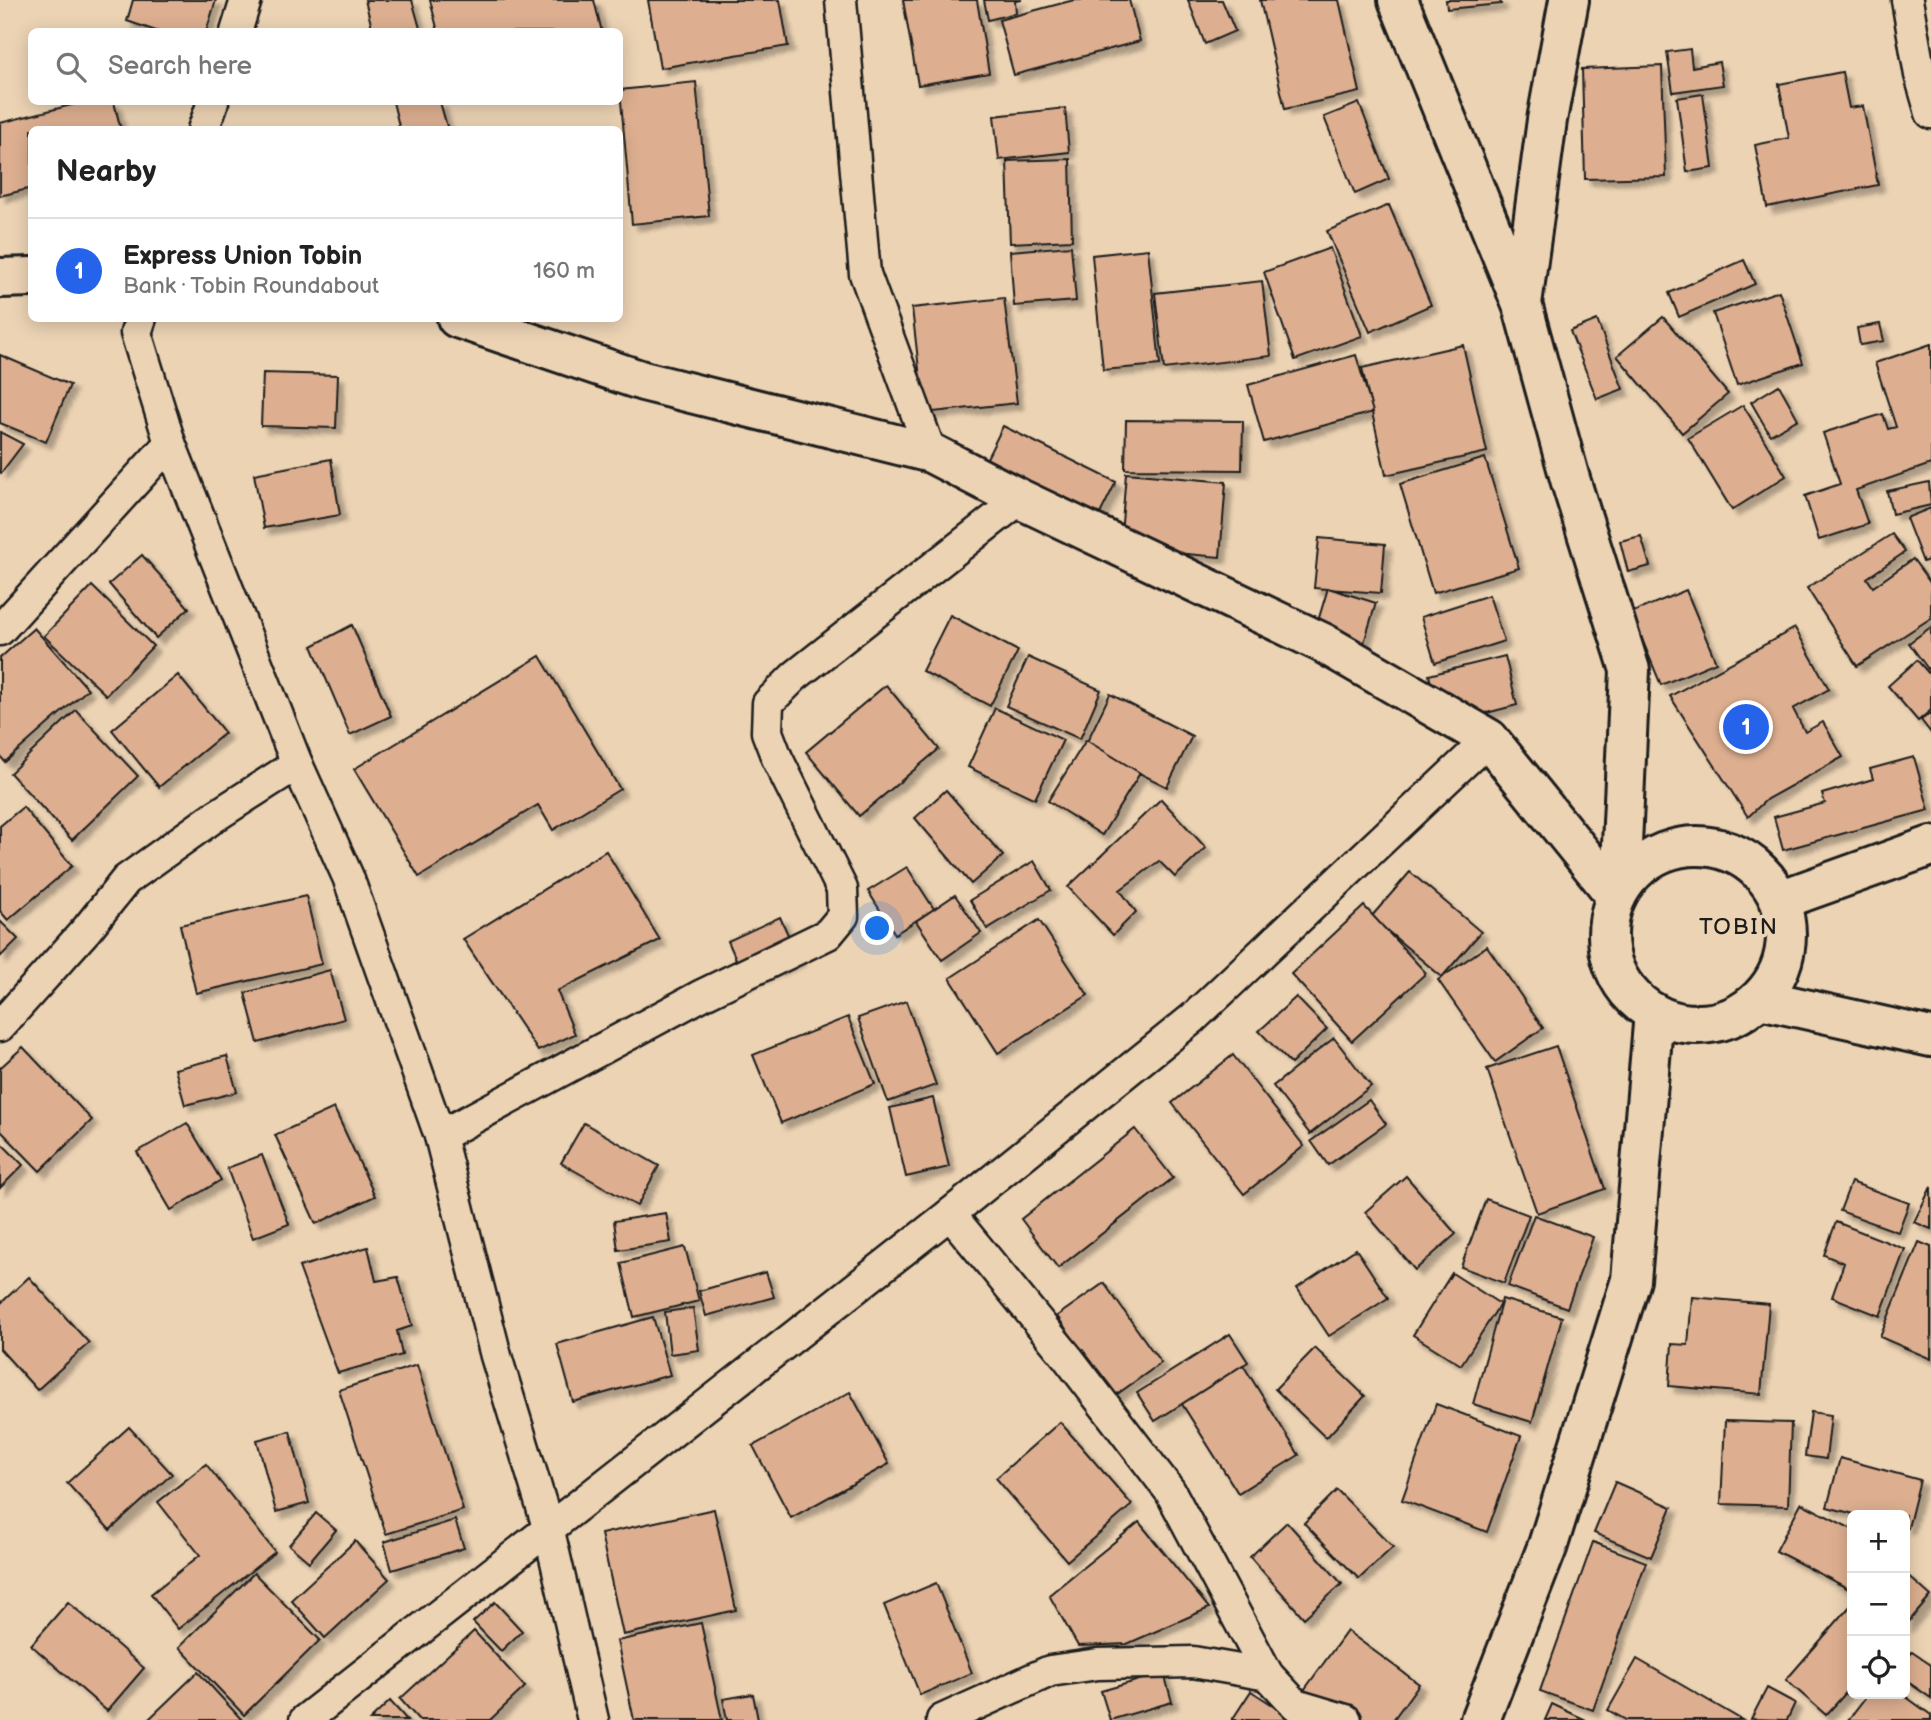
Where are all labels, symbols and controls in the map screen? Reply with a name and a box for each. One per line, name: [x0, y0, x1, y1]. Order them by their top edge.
search box: [28, 28, 623, 105]
icon: search: [52, 48, 90, 86]
text: Search here: [108, 51, 252, 82]
text: Nearby: [56, 154, 156, 190]
text: Express Union Tobin: [123, 241, 362, 272]
text: 1: [74, 257, 84, 285]
text: 160 m: [533, 257, 595, 285]
text: Bank · Tobin Roundabout: [123, 272, 379, 300]
pin: 1: [1723, 701, 1769, 753]
your location: [860, 911, 894, 945]
district label: TOBIN: [1699, 913, 1779, 941]
map controls: [1847, 1510, 1910, 1699]
button: +: [1847, 1510, 1910, 1573]
button: −: [1847, 1573, 1910, 1636]
button: locate: [1847, 1636, 1910, 1699]

